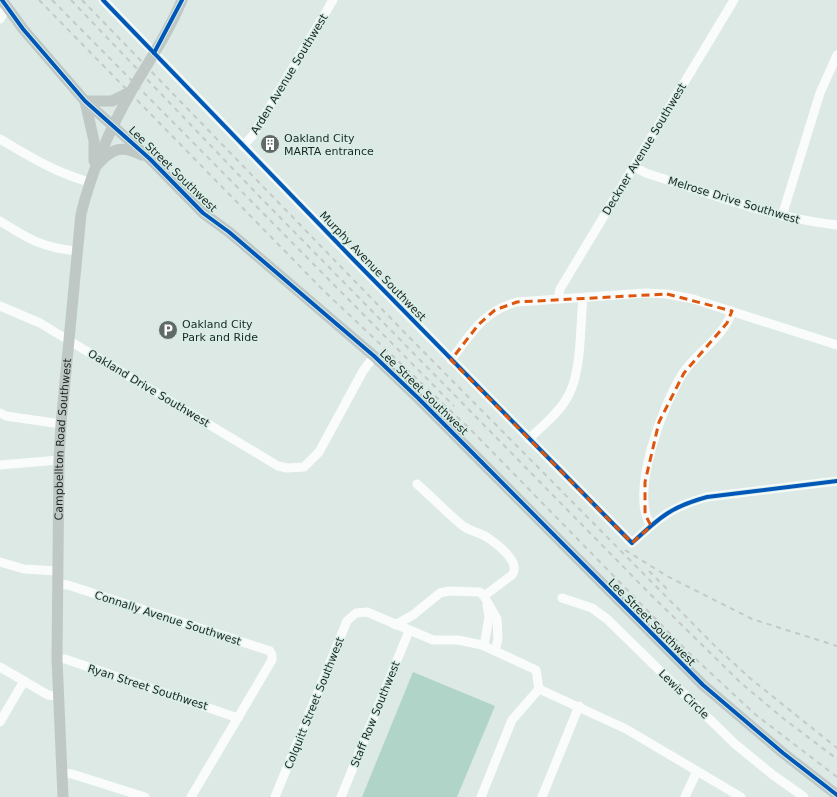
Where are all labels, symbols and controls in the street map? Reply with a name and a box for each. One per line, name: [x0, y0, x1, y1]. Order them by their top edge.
street label: Arden Avenue Southwest: [248, 11, 331, 137]
street label: Deckner Avenue Southwest: [600, 80, 689, 218]
street label: Lee Street Southwest: [126, 124, 220, 215]
place label: Oakland City MARTA entrance: [284, 132, 374, 158]
building icon: Oakland City MARTA entrance: [259, 133, 281, 155]
street label: Melrose Drive Southwest: [666, 174, 802, 227]
street label: Murphy Avenue Southwest: [317, 209, 429, 324]
place label: Oakland City Park and Ride: [182, 318, 258, 344]
parking icon: Oakland City Park and Ride: [157, 319, 179, 341]
street label: Oakland Drive Southwest: [86, 347, 213, 430]
street label: Lee Street Southwest: [377, 347, 471, 438]
street label: Campbellton Road Southwest: [52, 357, 74, 520]
street label: Lee Street Southwest: [605, 576, 698, 669]
street label: Connally Avenue Southwest: [93, 589, 243, 649]
street label: Colquitt Street Southwest: [282, 635, 347, 771]
street label: Staff Row Southwest: [348, 659, 403, 769]
street label: Ryan Street Southwest: [86, 662, 210, 713]
street label: Lewis Circle: [656, 667, 712, 722]

